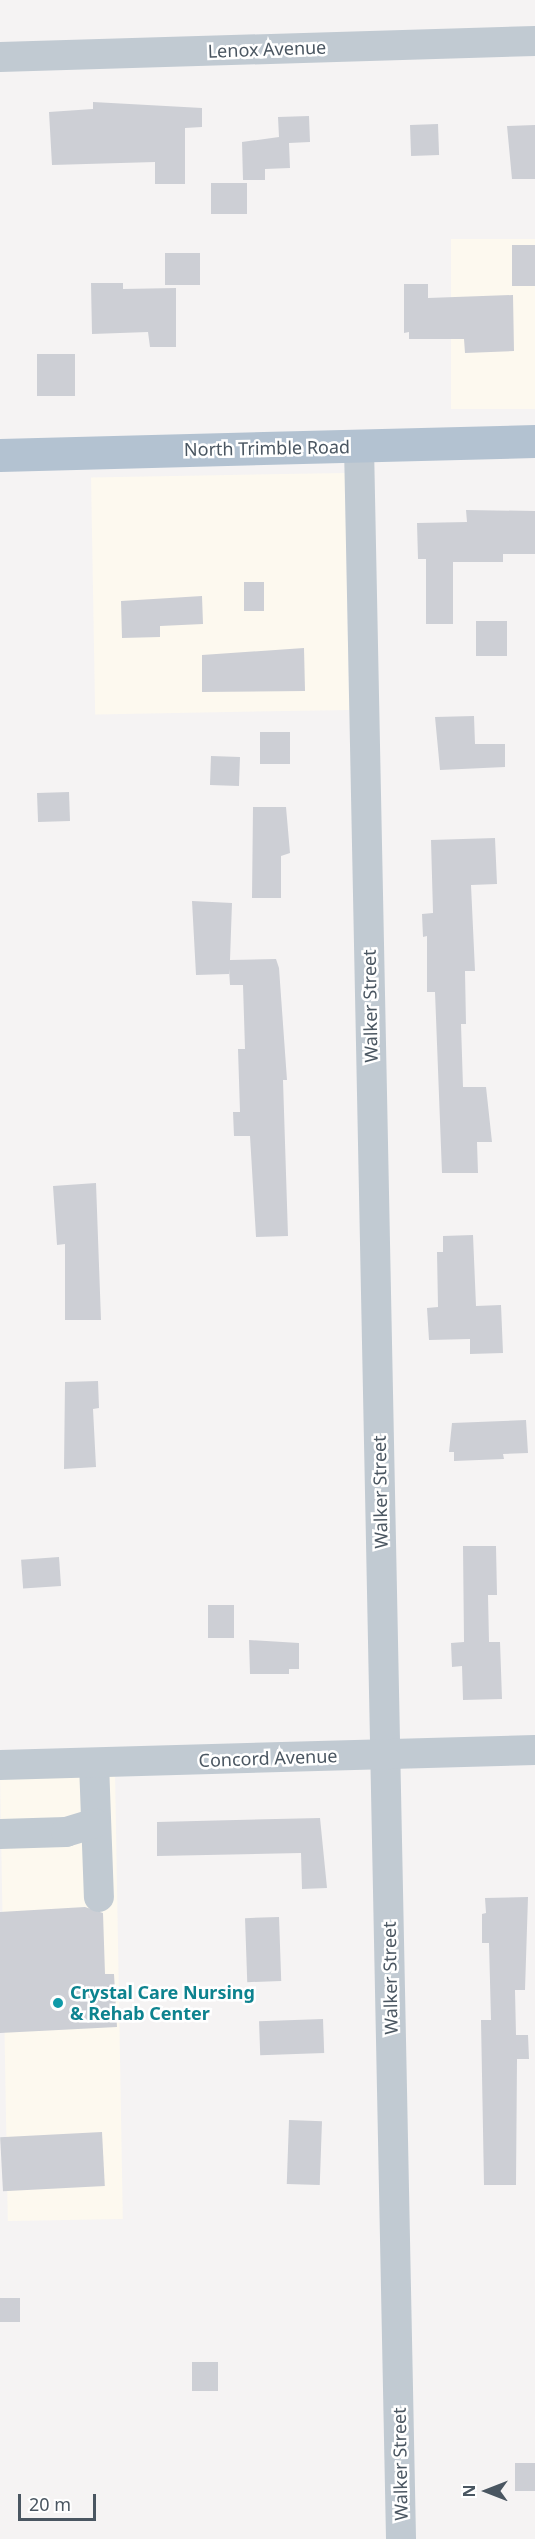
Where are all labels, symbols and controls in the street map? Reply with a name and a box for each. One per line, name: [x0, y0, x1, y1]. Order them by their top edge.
street label: Lenox Avenue: [207, 36, 327, 62]
street label: North Trimble Road: [184, 436, 350, 460]
street label: Walker Street: [358, 949, 382, 1063]
street label: Walker Street: [368, 1435, 392, 1549]
street label: Concord Avenue: [198, 1745, 338, 1771]
street label: Walker Street: [378, 1921, 402, 2035]
place label: Crystal Care Nursing & Rehab Center: [70, 1982, 255, 2024]
marker: Crystal Care Nursing & Rehab Center: [51, 1996, 65, 2010]
street label: Walker Street: [388, 2407, 412, 2521]
north arrow: [457, 2461, 517, 2521]
scale bar: [21, 2482, 99, 2520]
text: N: [458, 2485, 480, 2498]
text: 20 m: [29, 2492, 71, 2516]

